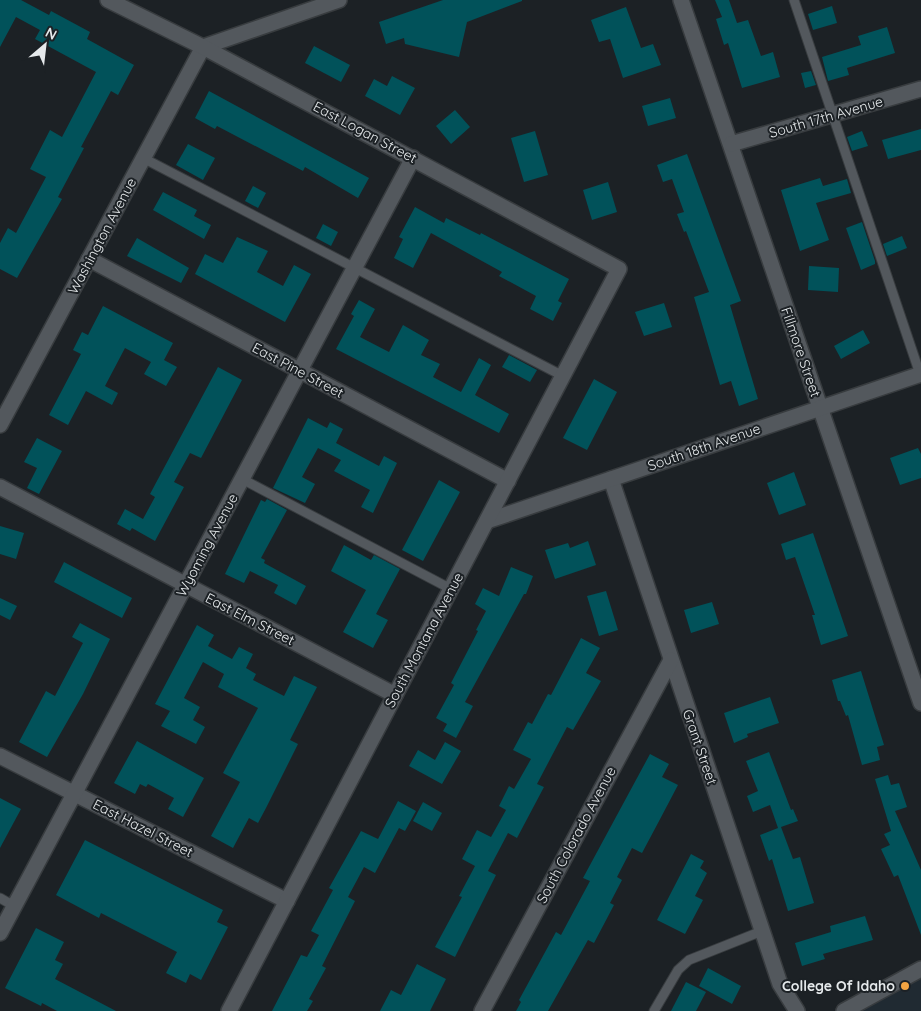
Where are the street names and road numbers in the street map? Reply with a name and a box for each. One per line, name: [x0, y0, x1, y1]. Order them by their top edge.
street label: South 17th Avenue: [767, 92, 885, 142]
street label: East Logan Street: [310, 97, 420, 167]
street label: Washington Avenue: [64, 175, 140, 297]
street label: Fillmore Street: [777, 305, 825, 399]
street label: East Pine Street: [249, 338, 347, 402]
street label: South 18th Avenue: [645, 419, 763, 475]
street label: Wyoming Avenue: [172, 490, 242, 600]
street label: South Montana Avenue: [381, 569, 467, 711]
street label: East Elm Street: [202, 589, 298, 649]
street label: Grant Street: [679, 707, 721, 787]
street label: South Colorado Avenue: [532, 763, 620, 906]
street label: East Hazel Street: [90, 795, 196, 861]

